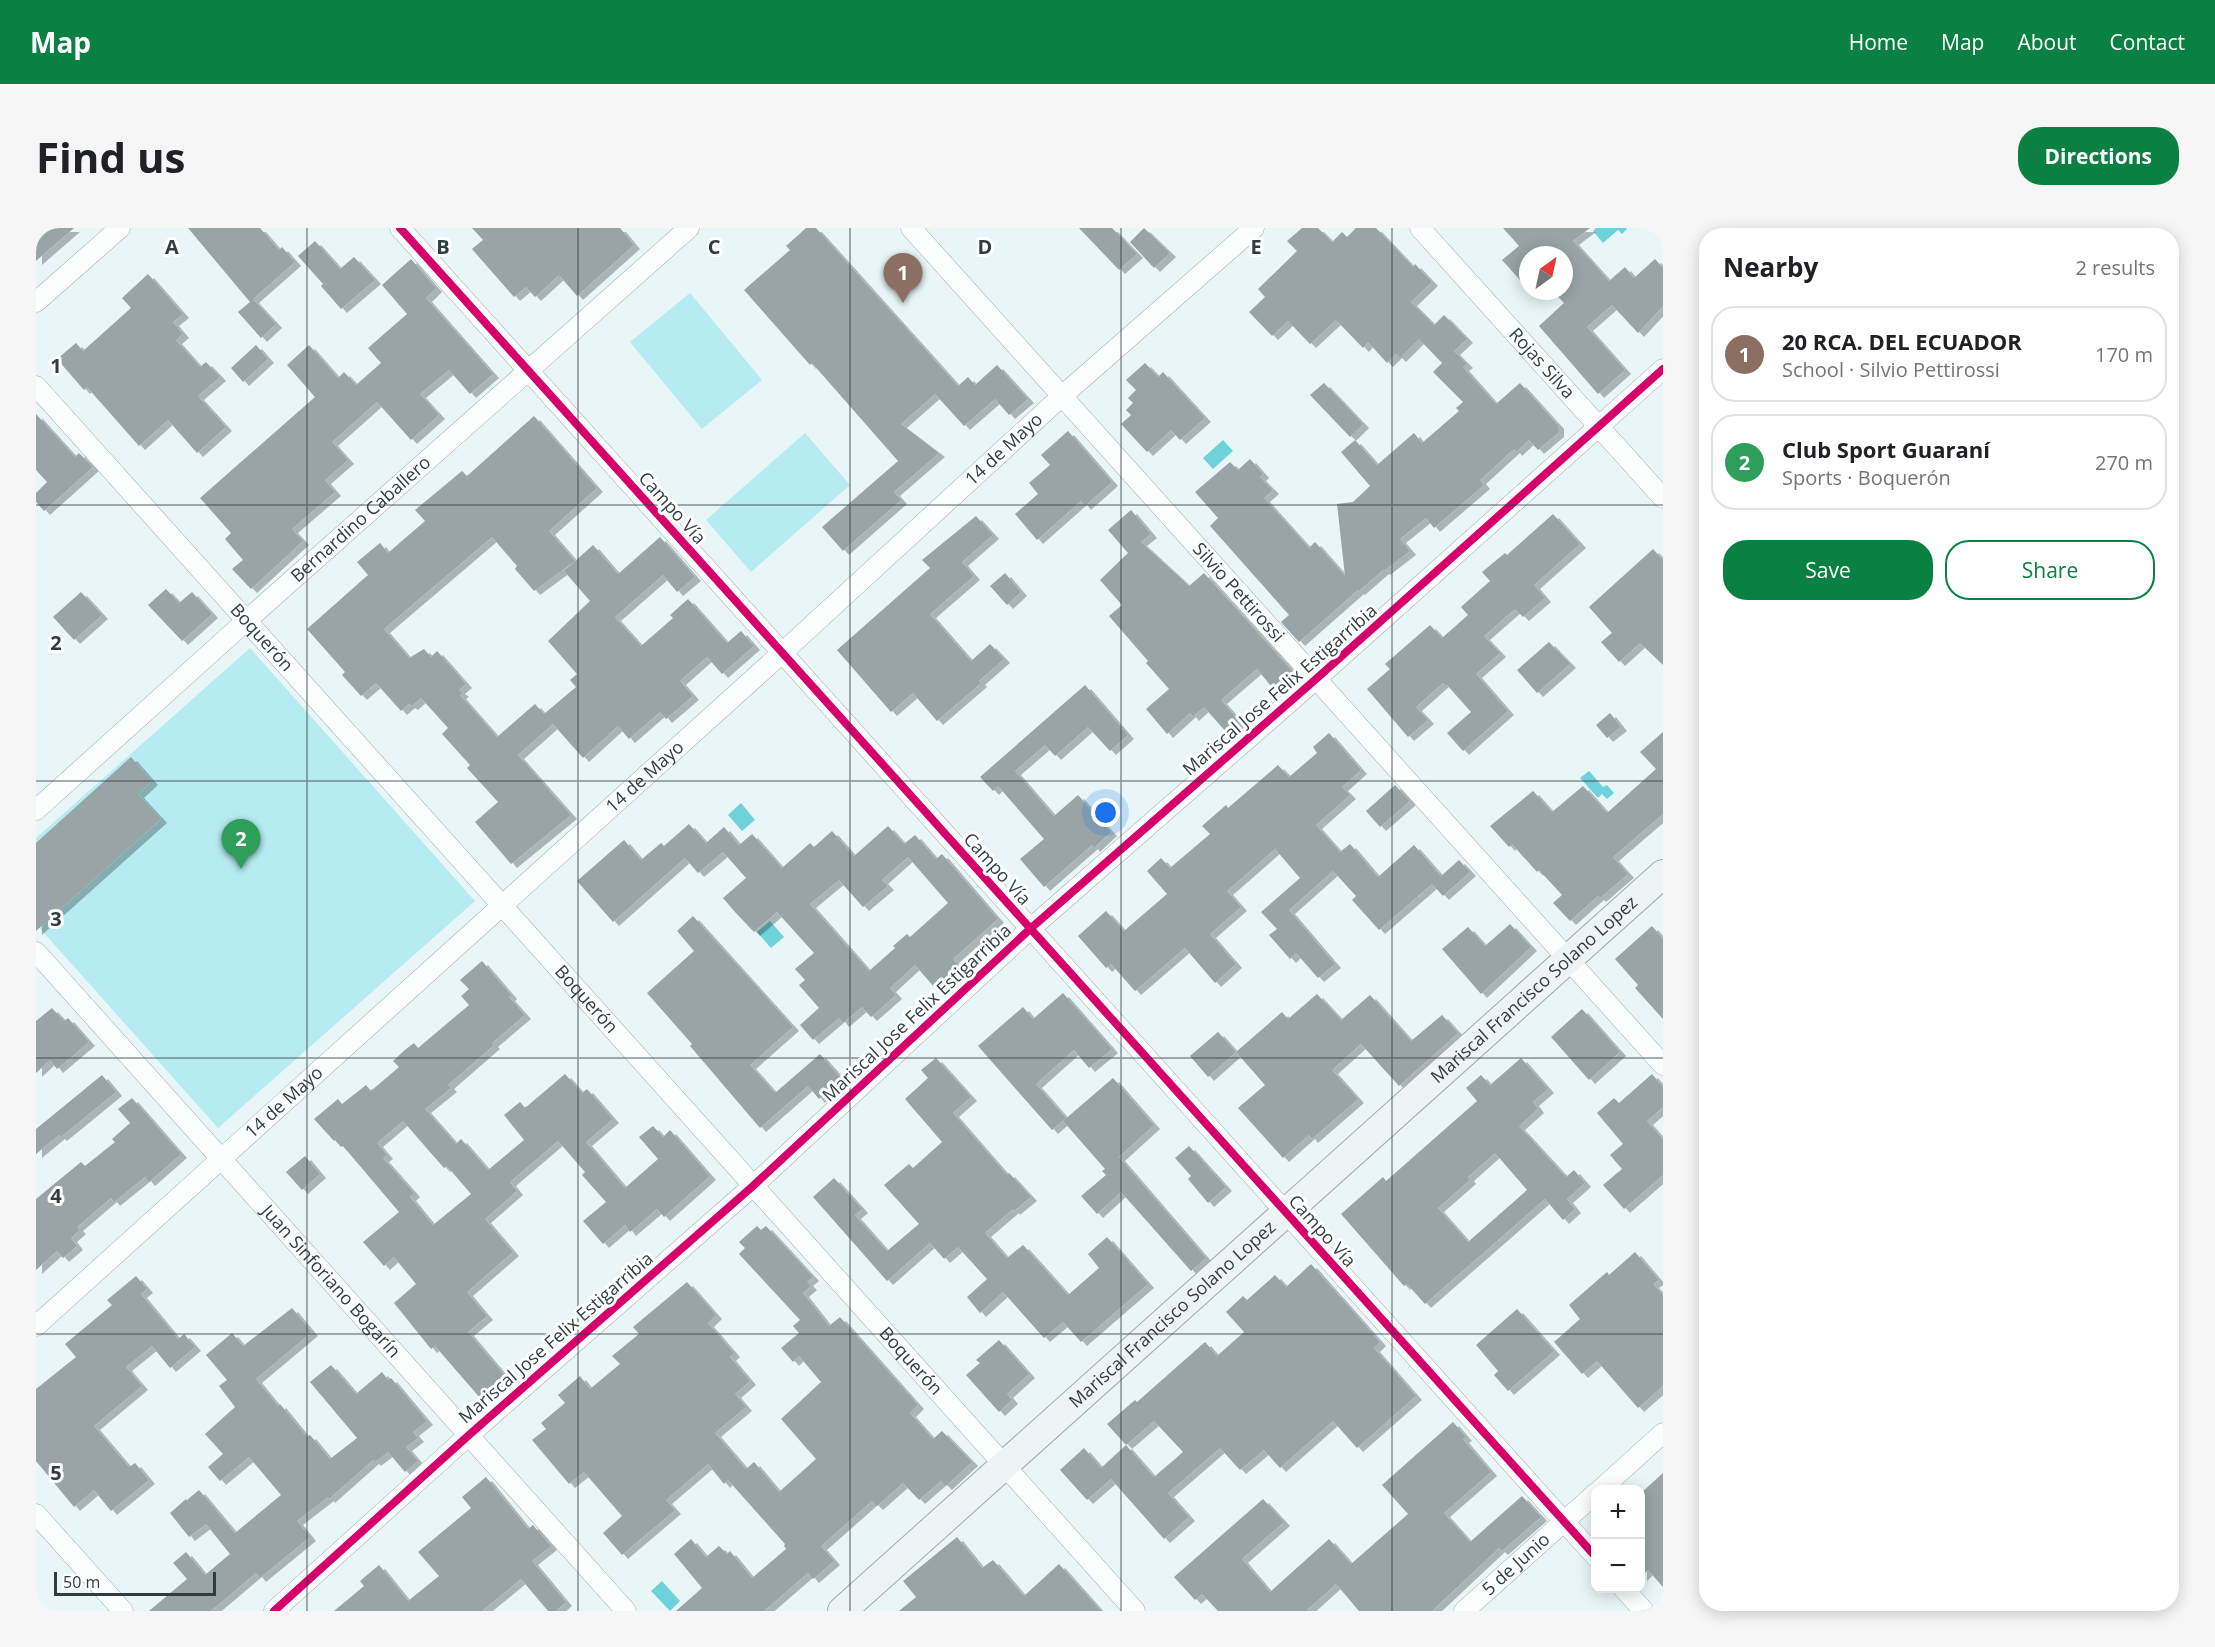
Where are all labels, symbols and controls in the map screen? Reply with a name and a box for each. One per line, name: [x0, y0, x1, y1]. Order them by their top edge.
text: Map: [30, 23, 91, 61]
text: Home: [1849, 28, 1908, 56]
text: Map: [1941, 28, 1984, 56]
text: About: [2017, 28, 2077, 56]
text: Contact: [2110, 28, 2185, 56]
button: Directions: [2018, 127, 2179, 185]
text: Find us: [36, 128, 185, 185]
text: A: [165, 233, 179, 260]
text: B: [436, 233, 450, 260]
text: C: [708, 233, 721, 260]
text: D: [978, 233, 992, 260]
text: E: [1250, 233, 1262, 260]
north arrow: [1519, 246, 1573, 300]
text: Nearby: [1723, 249, 1818, 285]
pin: 1: [884, 254, 922, 303]
text: 2 results: [2075, 254, 2155, 281]
street label: Rojas Silva: [1504, 322, 1581, 403]
text: 20 RCA. DEL ECUADOR: [1782, 326, 2022, 356]
text: 1: [1739, 341, 1750, 368]
text: 170 m: [2095, 341, 2153, 368]
text: 1: [50, 352, 62, 379]
text: School · Silvio Pettirossi: [1782, 356, 2000, 383]
street label: 14 de Mayo: [959, 407, 1047, 490]
text: Club Sport Guaraní: [1782, 434, 1990, 464]
text: 2: [1739, 449, 1750, 476]
text: 270 m: [2095, 449, 2153, 476]
street label: Bernardino Caballero: [285, 450, 435, 587]
text: Sports · Boquerón: [1782, 464, 1951, 491]
street label: Campo Vía: [634, 466, 712, 549]
street label: Silvio Pettirossi: [1188, 537, 1290, 647]
button: Save: [1723, 540, 1933, 600]
button: Share: [1945, 540, 2155, 600]
street label: Boquerón: [226, 598, 299, 676]
street label: Mariscal Jose Felix Estigarribia: [1177, 598, 1382, 780]
text: 2: [50, 629, 62, 656]
street label: 14 de Mayo: [600, 735, 688, 817]
your location: [1091, 798, 1120, 827]
pin: 2: [222, 820, 260, 869]
street label: Campo Vía: [959, 827, 1037, 910]
street label: Mariscal Francisco Solano Lopez: [1425, 890, 1642, 1088]
text: 3: [50, 905, 62, 932]
street label: Mariscal Jose Felix Estigarribia: [817, 918, 1016, 1106]
street label: Boquerón: [550, 959, 624, 1038]
street label: 14 de Mayo: [239, 1060, 327, 1143]
text: 4: [50, 1182, 62, 1209]
street label: Campo Vía: [1284, 1189, 1362, 1272]
street label: Juan Sinforiano Bogarín: [255, 1197, 406, 1362]
street label: Mariscal Francisco Solano Lopez: [1063, 1215, 1280, 1413]
street label: Mariscal Jose Felix Estigarribia: [453, 1246, 658, 1428]
street label: Boquerón: [875, 1321, 948, 1400]
text: 5: [50, 1459, 62, 1486]
map controls: [1591, 1485, 1645, 1593]
button: +: [1591, 1485, 1645, 1539]
street label: 5 de Junio: [1477, 1527, 1554, 1600]
button: −: [1591, 1539, 1645, 1593]
scale bar: [54, 1569, 216, 1596]
text: 50 m: [63, 1571, 100, 1593]

